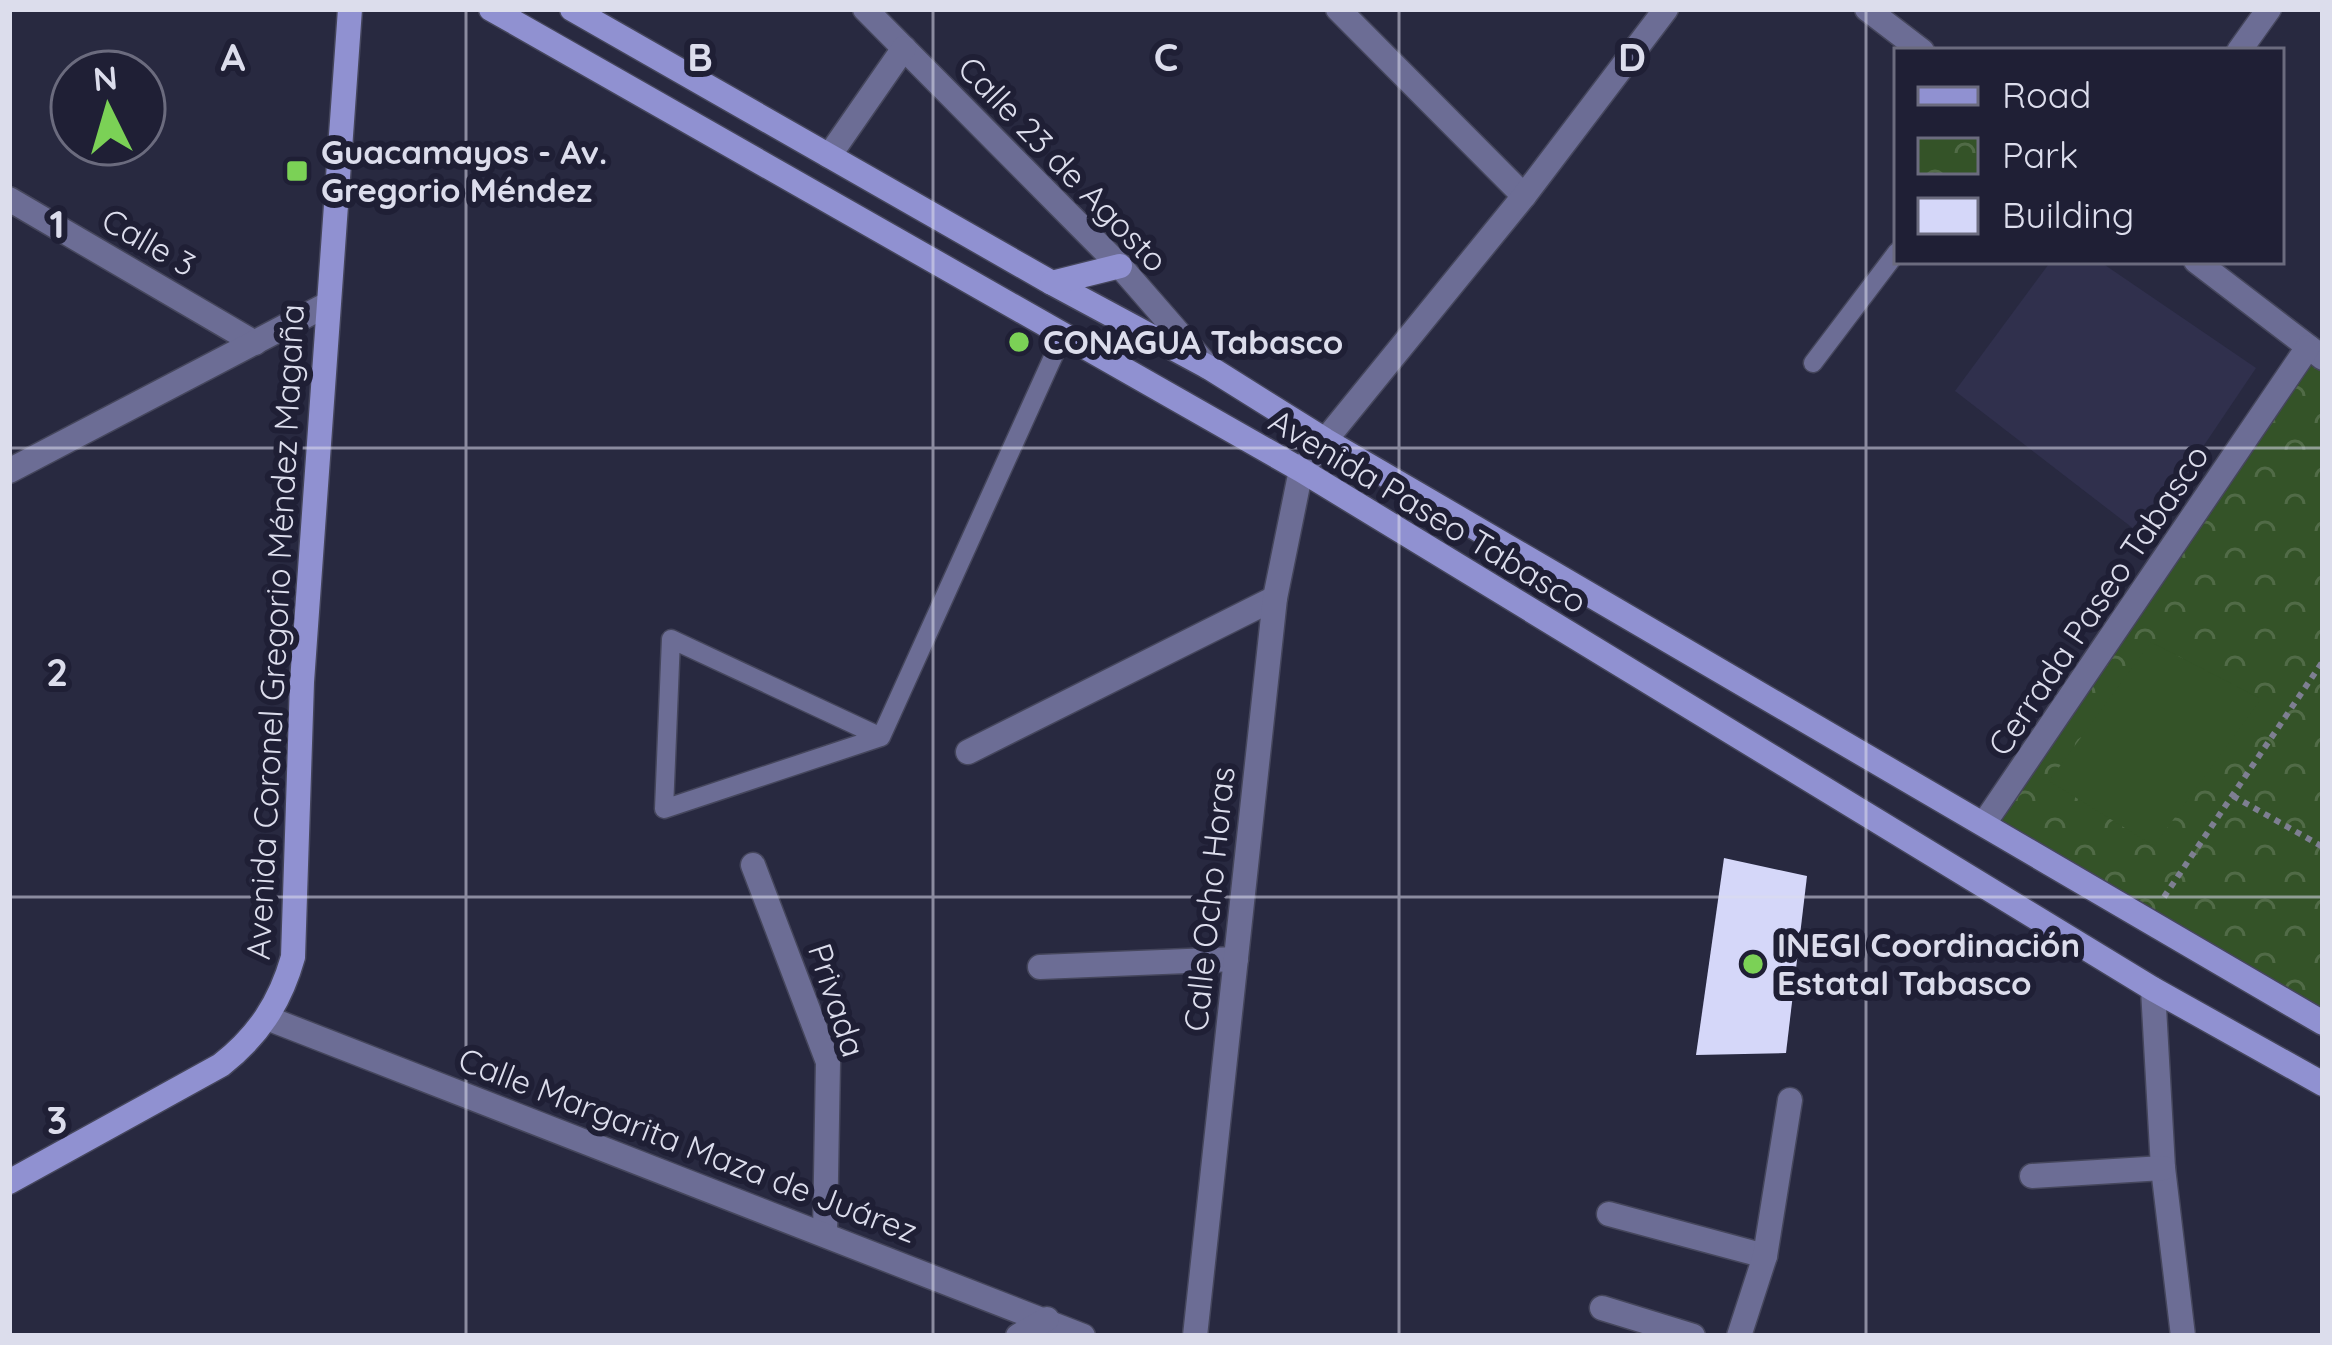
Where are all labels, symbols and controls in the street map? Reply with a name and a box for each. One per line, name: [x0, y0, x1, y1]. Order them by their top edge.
text: A: [221, 32, 246, 81]
text: B: [687, 32, 713, 81]
text: D: [1618, 32, 1646, 81]
north arrow: [48, 48, 168, 168]
street label: Calle 23 de Agosto: [950, 48, 1176, 280]
legend: [1894, 48, 2284, 264]
text: N: [91, 56, 119, 99]
text: Road: [2002, 72, 2091, 117]
place label: Guacamayos - Av. Gregorio Méndez: [321, 131, 607, 210]
text: Park: [2002, 132, 2078, 177]
marker: Guacamayos - Av. Gregorio Méndez: [284, 158, 310, 184]
text: Building: [2002, 192, 2134, 237]
street label: Calle 3: [95, 198, 203, 285]
text: 1: [49, 199, 65, 248]
street label: Avenida Coronel Gregorio Méndez Magaña: [237, 303, 312, 961]
place label: CONAGUA Tabasco: [1043, 321, 1343, 362]
marker: CONAGUA Tabasco: [1006, 329, 1032, 355]
street label: Avenida Paseo Tabasco: [1262, 399, 1594, 622]
street label: Cerrada Paseo Tabasco: [1978, 437, 2217, 763]
text: 2: [46, 647, 68, 696]
street label: Calle Ocho Horas: [1174, 765, 1243, 1033]
place label: INEGI Coordinación Estatal Tabasco: [1777, 924, 2080, 1003]
street label: Privada: [800, 938, 875, 1062]
marker: INEGI Coordinación Estatal Tabasco: [1740, 951, 1766, 977]
street label: Calle Margarita Maza de Juárez: [453, 1038, 923, 1251]
text: 3: [47, 1095, 67, 1144]

